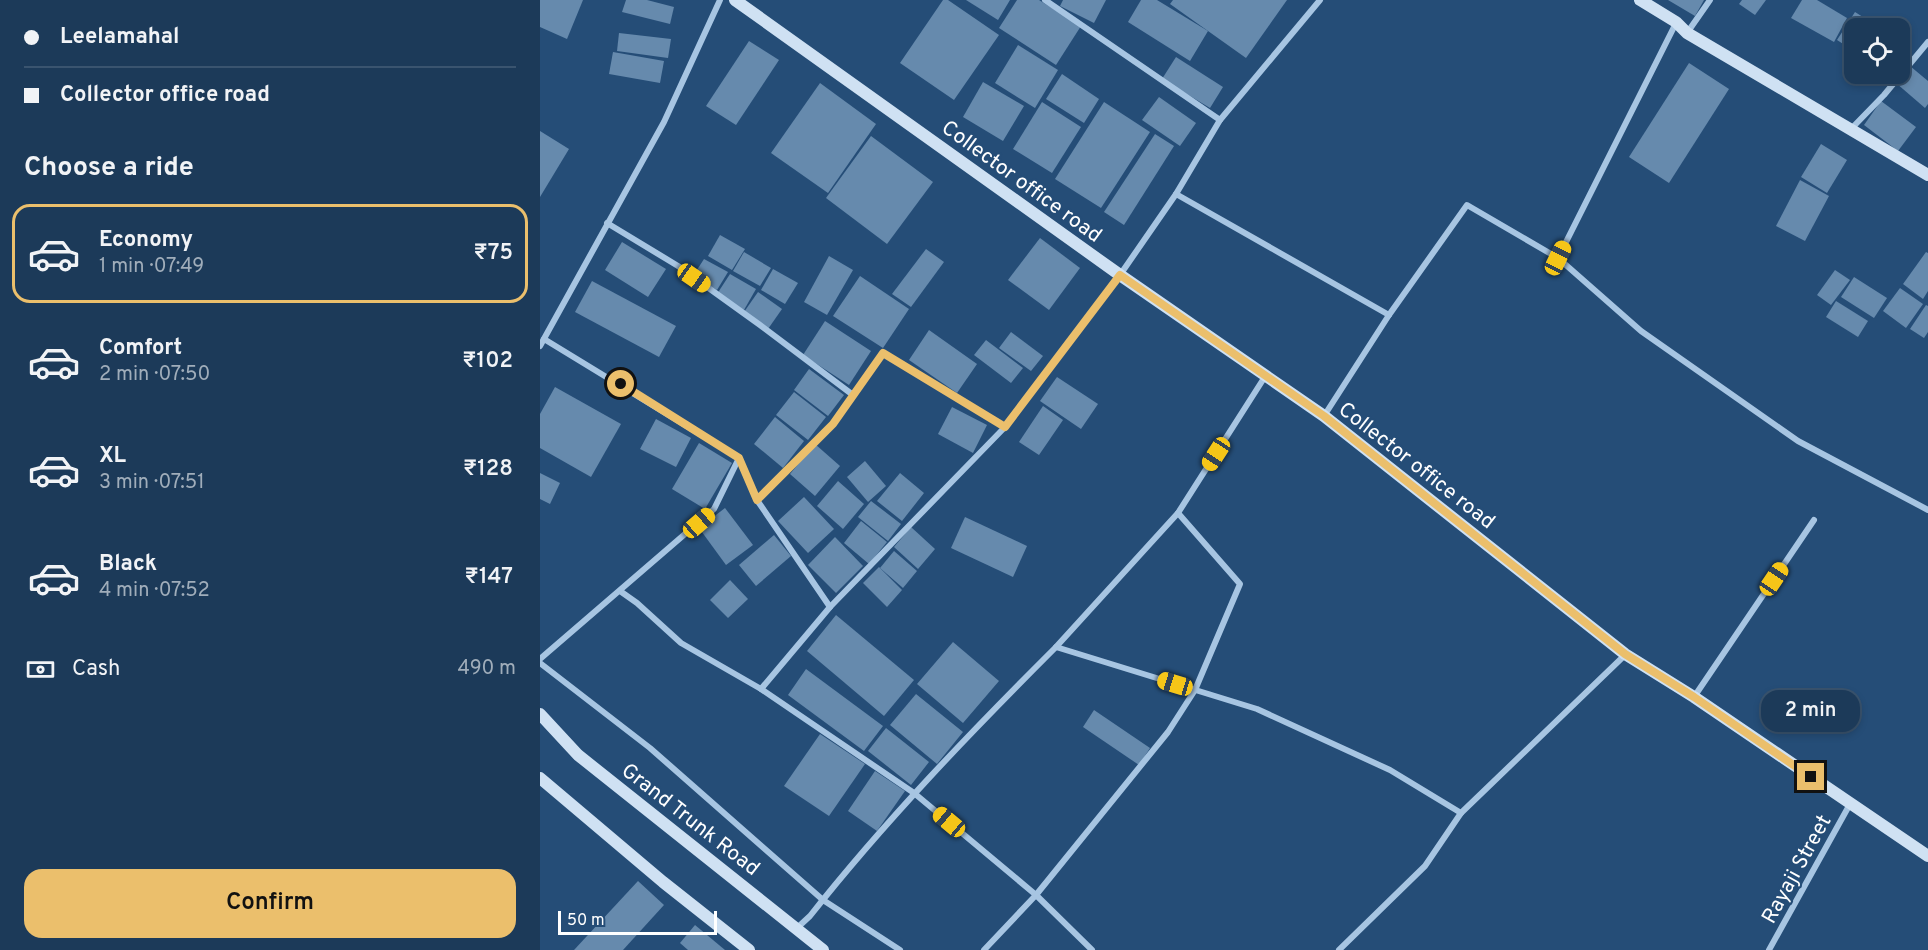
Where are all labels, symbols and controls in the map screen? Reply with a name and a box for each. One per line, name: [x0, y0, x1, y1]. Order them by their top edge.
map controls: [1844, 18, 1910, 84]
button: locate: [1844, 18, 1910, 84]
text: Leelamahal: [60, 24, 179, 51]
text: Collector office road: [60, 82, 270, 109]
street label: Collector office road: [936, 115, 1107, 249]
text: Choose a ride: [24, 151, 194, 185]
icon: car: [27, 227, 81, 281]
text: Economy: [99, 227, 193, 254]
car: [1542, 238, 1574, 278]
text: ₹75: [473, 240, 513, 267]
text: 1 min · 07:49: [99, 254, 204, 280]
car: [674, 260, 714, 296]
icon: car: [27, 335, 81, 389]
text: Comfort: [99, 335, 182, 362]
text: ₹102: [462, 348, 513, 375]
text: 2 min · 07:50: [99, 362, 210, 388]
route start: [607, 370, 634, 397]
street label: Collector office road: [1332, 397, 1500, 536]
car: [1199, 434, 1233, 474]
icon: car: [27, 443, 81, 497]
text: XL: [99, 443, 126, 470]
text: ₹128: [463, 456, 513, 483]
text: 3 min · 07:51: [99, 470, 205, 496]
car: [680, 504, 718, 542]
icon: car: [27, 551, 81, 605]
text: Black: [99, 551, 157, 578]
car: [1756, 559, 1792, 599]
text: ₹147: [465, 564, 513, 591]
text: 4 min · 07:52: [99, 578, 210, 604]
icon: cash: [24, 653, 57, 686]
text: Cash: [72, 656, 121, 683]
text: 490 m: [458, 656, 516, 682]
car: [1155, 670, 1195, 698]
callout: 2 min: [1762, 690, 1860, 732]
text: 2 min: [1785, 698, 1836, 724]
street label: Grand Trunk Road: [615, 758, 765, 883]
route end: [1797, 763, 1824, 790]
car: [929, 804, 969, 840]
street label: Rayaji Street: [1756, 810, 1838, 929]
button: Confirm: [24, 869, 516, 938]
scale bar: [558, 908, 717, 936]
text: 50 m: [567, 911, 605, 931]

